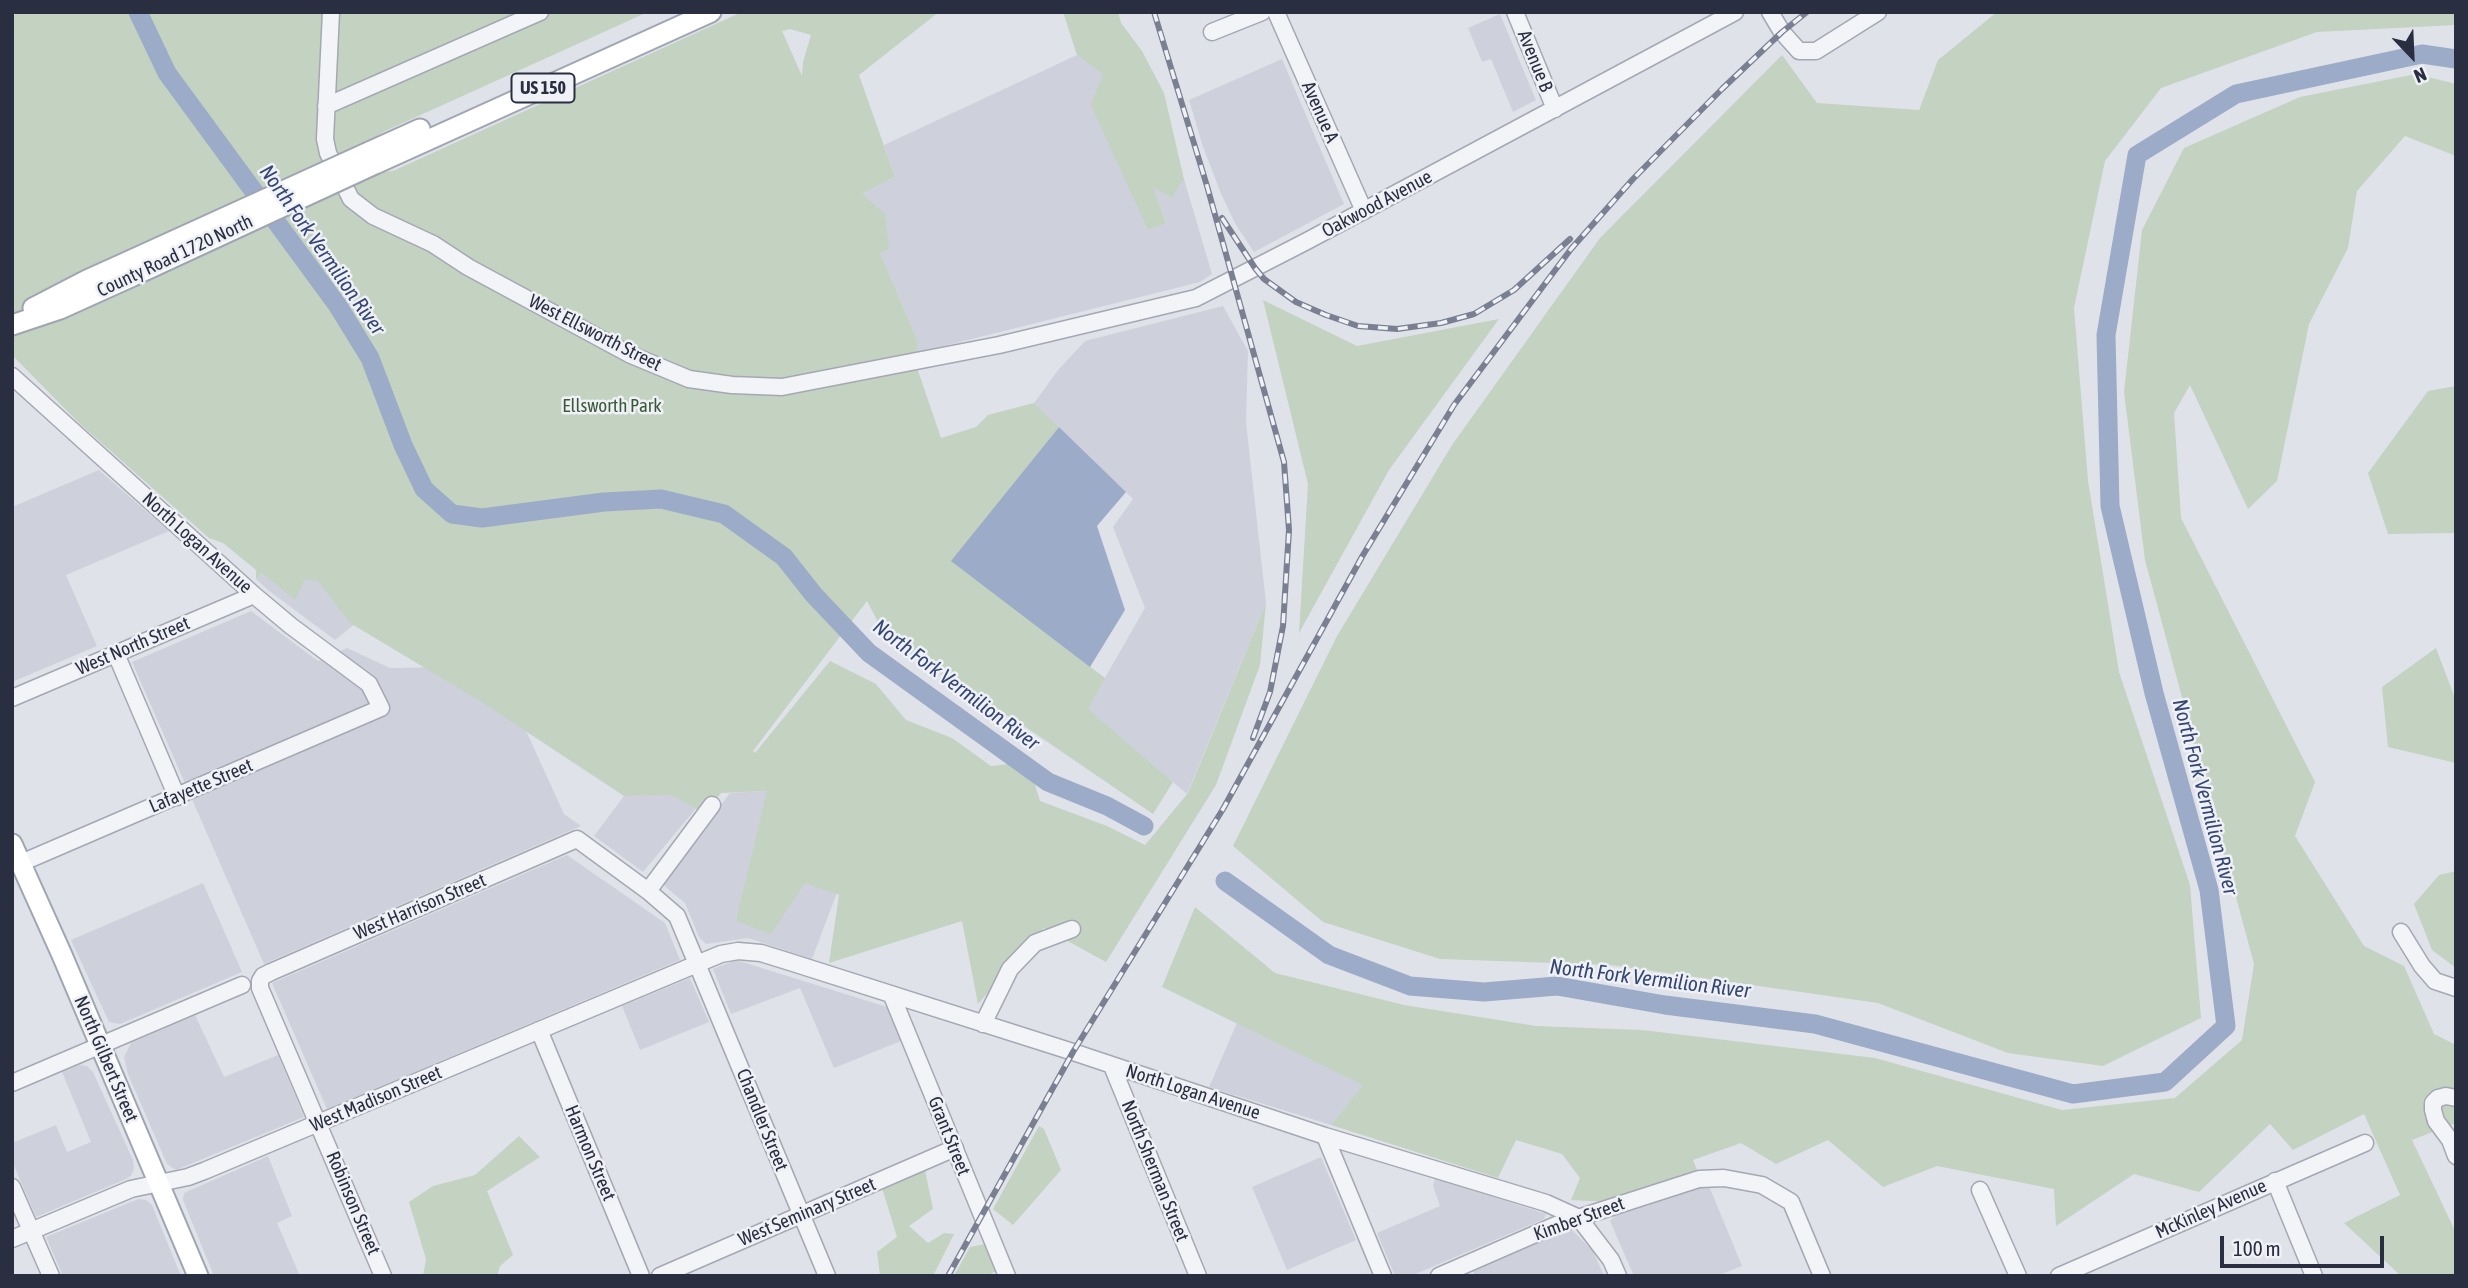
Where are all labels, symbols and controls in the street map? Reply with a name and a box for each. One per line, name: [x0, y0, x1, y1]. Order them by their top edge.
north arrow: [2377, 21, 2447, 91]
street label: Avenue B: [1512, 27, 1558, 95]
text: N: [2411, 63, 2430, 88]
road number: US 150: [512, 74, 574, 102]
street label: Avenue A: [1296, 78, 1344, 146]
water label: North Fork Vermilion River: [254, 160, 390, 340]
street label: Oakwood Avenue: [1318, 165, 1436, 243]
street label: County Road 1720 North: [94, 210, 256, 302]
street label: West Ellsworth Street: [525, 290, 665, 376]
park label: Ellsworth Park: [562, 395, 662, 417]
street label: North Logan Avenue: [137, 488, 257, 598]
street label: West North Street: [73, 612, 193, 680]
water label: North Fork Vermilion River: [868, 614, 1044, 756]
water label: North Fork Vermilion River: [2167, 696, 2243, 898]
street label: Lafayette Street: [146, 754, 256, 818]
street label: West Harrison Street: [351, 869, 489, 945]
water label: North Fork Vermilion River: [1548, 954, 1752, 1004]
street label: North Gilbert Street: [69, 992, 143, 1126]
street label: North Logan Avenue: [1123, 1060, 1263, 1124]
street label: West Madison Street: [307, 1061, 445, 1137]
street label: Chandler Street: [731, 1066, 793, 1174]
street label: Grant Street: [923, 1093, 975, 1179]
street label: North Sherman Street: [1116, 1097, 1194, 1245]
street label: Harmon Street: [560, 1102, 620, 1204]
street label: Robinson Street: [321, 1148, 385, 1258]
street label: West Seminary Street: [735, 1173, 879, 1251]
street label: McKinley Avenue: [2152, 1174, 2270, 1244]
street label: Kimber Street: [1531, 1192, 1627, 1246]
scale bar: [2223, 1222, 2388, 1266]
text: 100 m: [2233, 1236, 2281, 1260]

